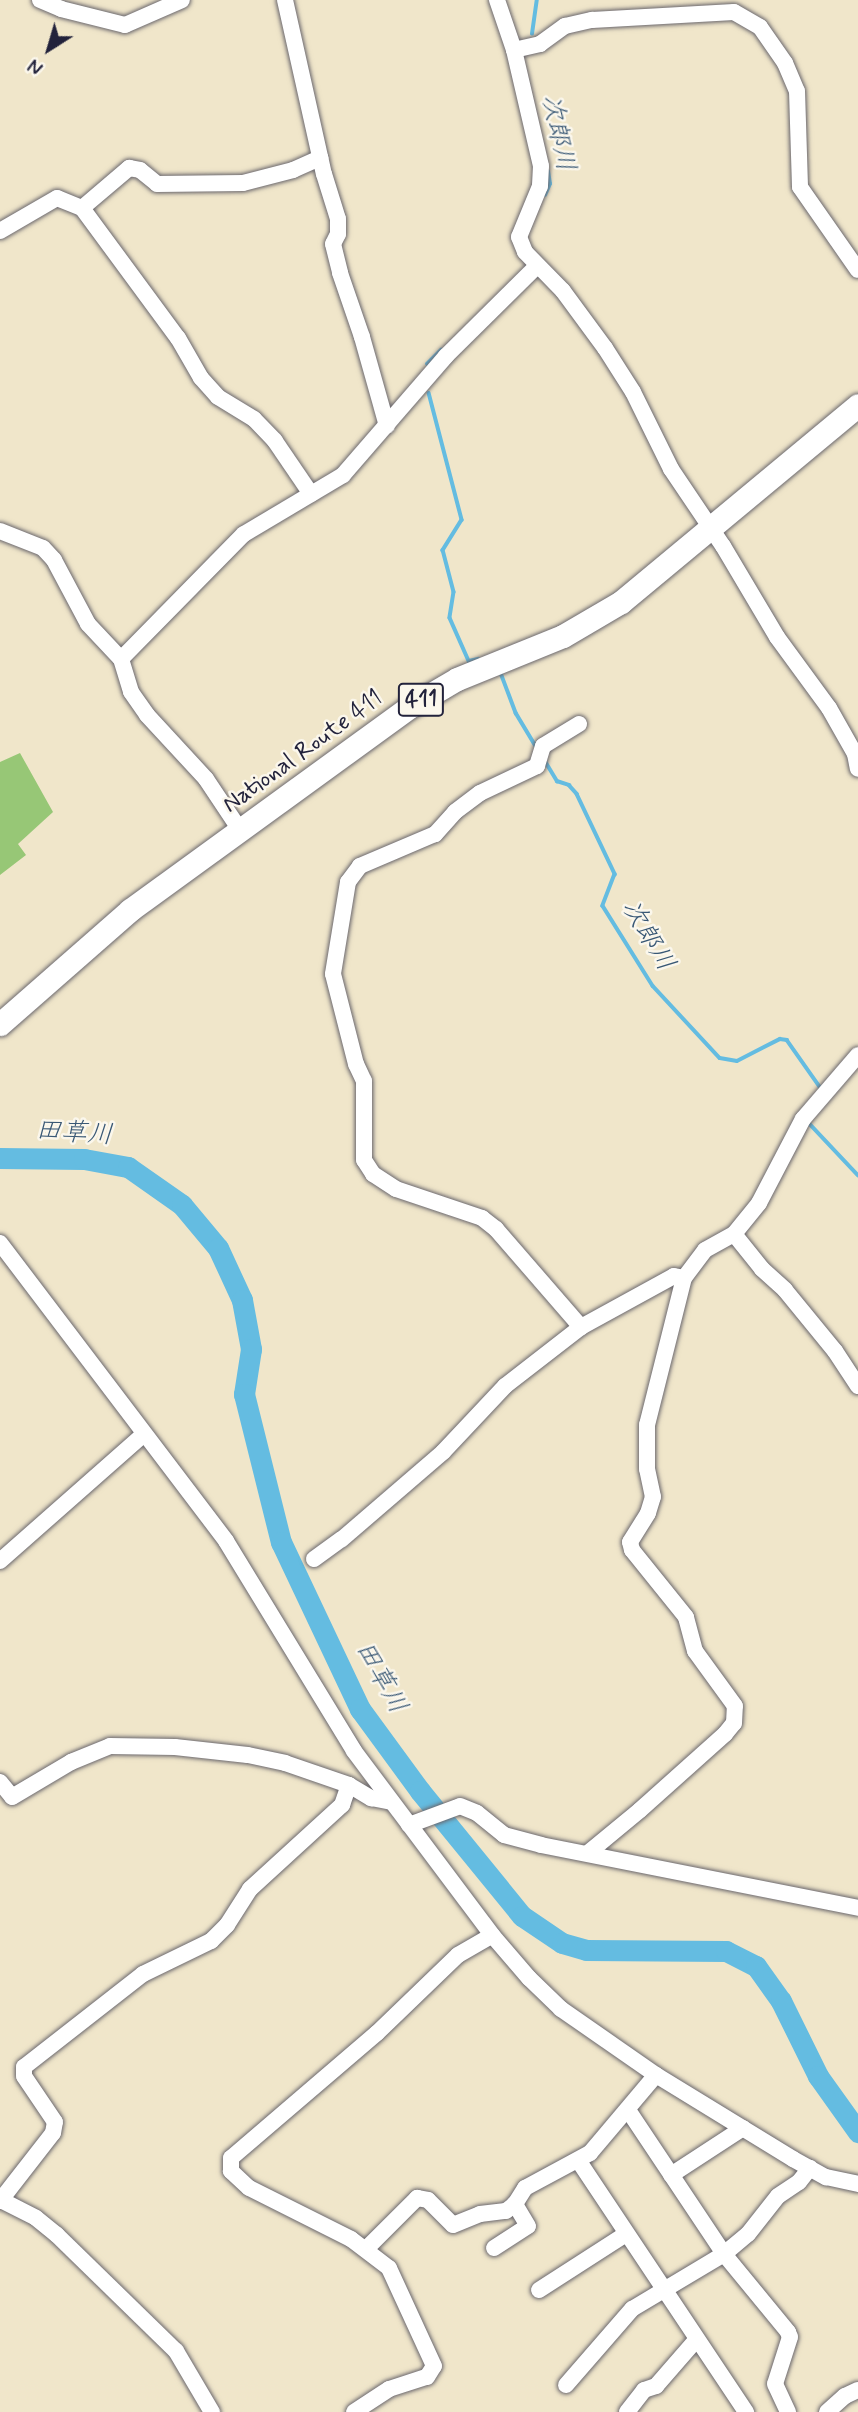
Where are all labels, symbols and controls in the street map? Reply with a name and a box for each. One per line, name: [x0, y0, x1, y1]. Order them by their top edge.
north arrow: [14, 14, 84, 84]
text: N: [23, 52, 49, 80]
water label: 次郎川: [534, 92, 580, 174]
road number: 411: [396, 680, 446, 720]
street label: National Route 411: [221, 687, 385, 817]
water label: 次郎川: [614, 895, 680, 977]
water label: 田草川: [34, 1116, 114, 1152]
water label: 田草川: [347, 1636, 413, 1720]

